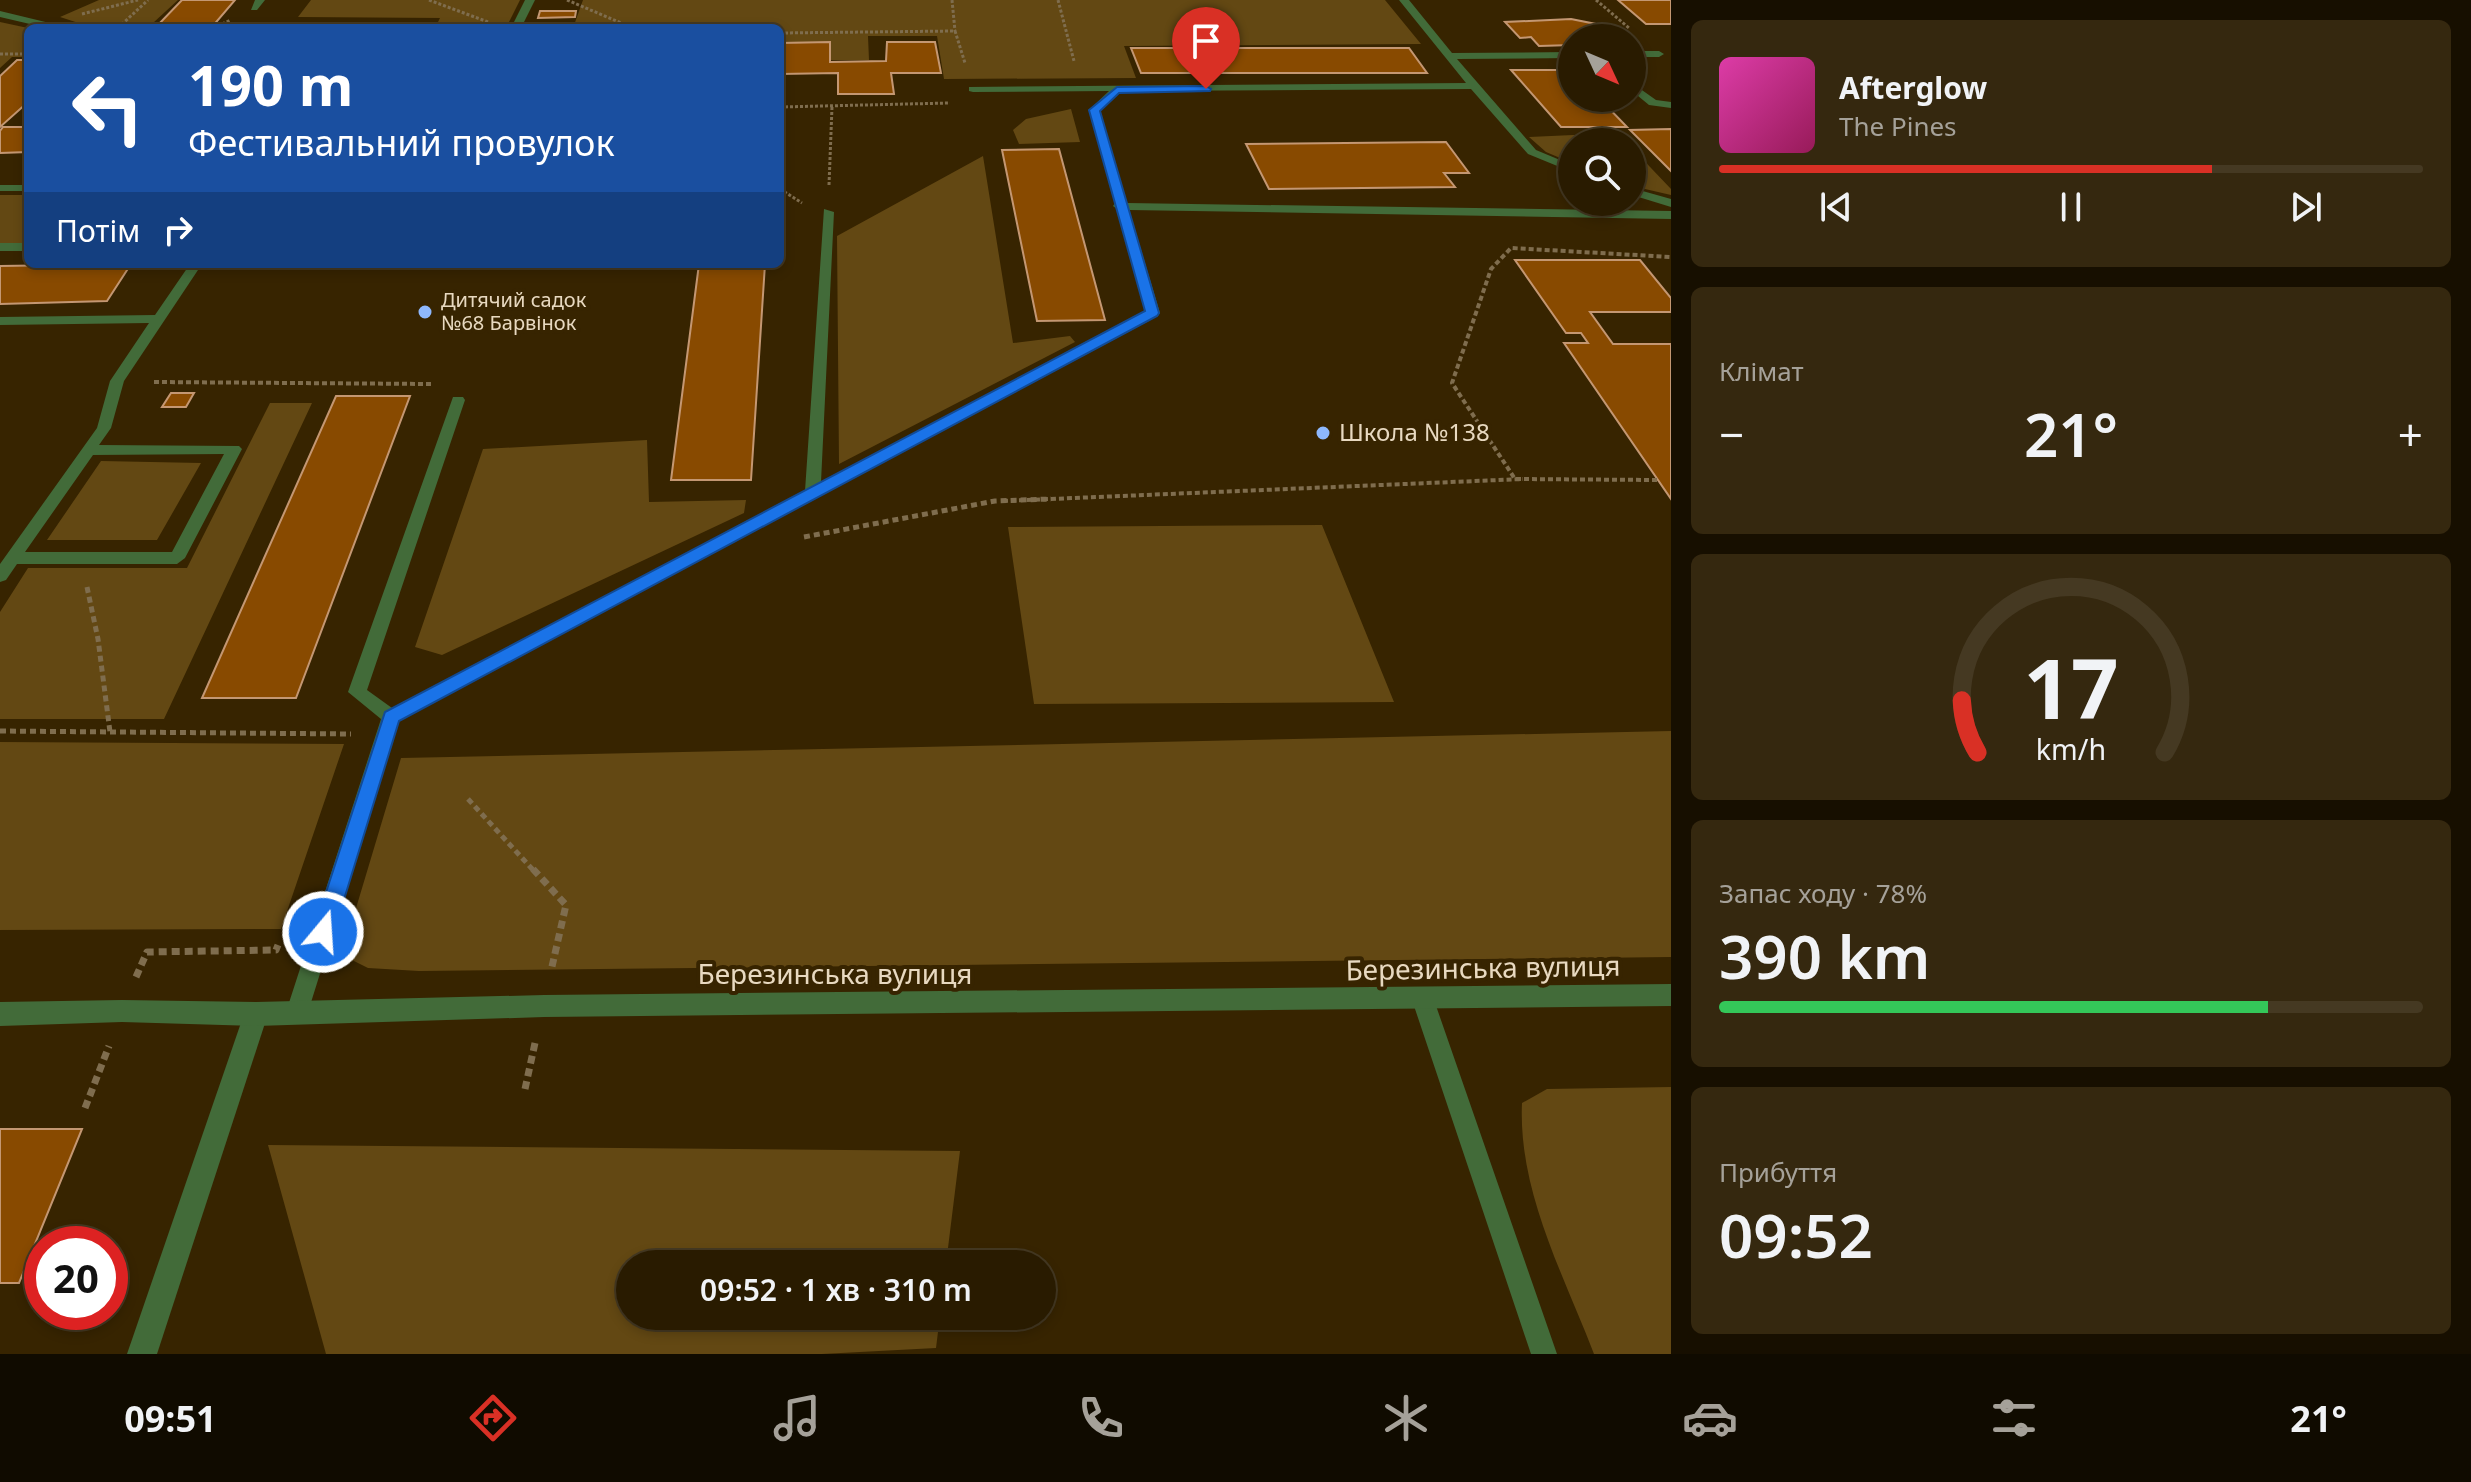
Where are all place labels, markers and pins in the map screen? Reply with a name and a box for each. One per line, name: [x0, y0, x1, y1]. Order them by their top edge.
pin: [1172, 7, 1240, 89]
place label: Дитячий садок №68 Барвінок: [441, 286, 587, 336]
marker: Дитячий садок №68 Барвінок: [416, 303, 434, 321]
place label: Школа №138: [1339, 415, 1490, 448]
marker: Школа №138: [1314, 424, 1332, 442]

